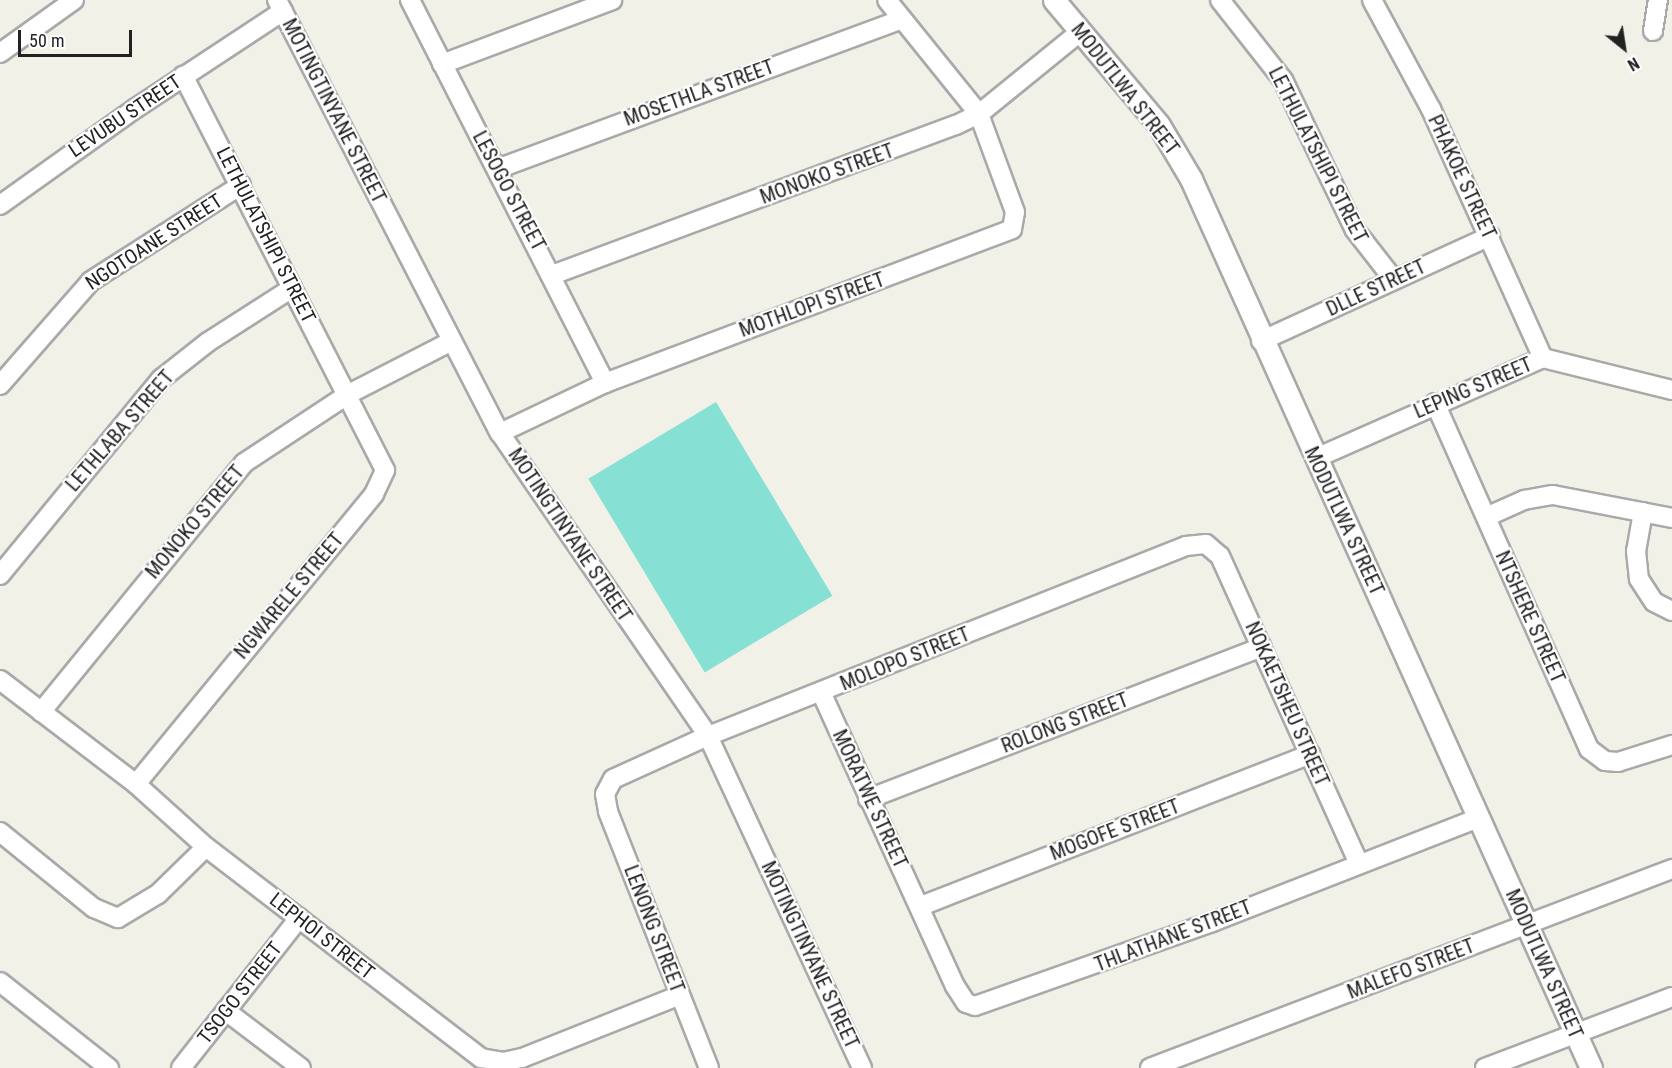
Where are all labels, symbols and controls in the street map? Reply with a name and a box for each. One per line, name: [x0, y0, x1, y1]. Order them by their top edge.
street label: MOTINGTINYANE STREET: [277, 15, 391, 207]
scale bar: [21, 18, 135, 56]
street label: MODUTLWA STREET: [1066, 18, 1184, 160]
north arrow: [1594, 18, 1654, 78]
text: 50 m: [29, 30, 64, 51]
text: N: [1624, 53, 1642, 75]
street label: MOSETHLA STREET: [621, 55, 777, 131]
street label: LETHULATSHIPI STREET: [1263, 63, 1373, 247]
street label: LEVUBU STREET: [64, 70, 186, 162]
street label: PHAKOE STREET: [1423, 111, 1501, 243]
street label: LESOGO STREET: [467, 127, 551, 255]
street label: MONOKO STREET: [757, 139, 897, 209]
street label: LETHULATSHIPI STREET: [211, 143, 321, 327]
street label: NGOTOANE STREET: [81, 189, 227, 295]
street label: DLLE STREET: [1323, 255, 1429, 321]
street label: MOTHLOPI STREET: [736, 268, 888, 342]
street label: LEPING STREET: [1410, 352, 1536, 424]
street label: LETHLABA STREET: [61, 366, 179, 496]
street label: MODUTLWA STREET: [1299, 443, 1389, 599]
street label: MOTINGTINYANE STREET: [503, 444, 637, 626]
street label: MONOKO STREET: [141, 460, 249, 584]
street label: NGWARELE STREET: [229, 528, 349, 664]
street label: NTSHERE STREET: [1490, 547, 1570, 687]
street label: NOKAETSHEU STREET: [1240, 618, 1334, 790]
street label: MOLOPO STREET: [837, 622, 973, 696]
street label: ROLONG STREET: [998, 688, 1132, 758]
street label: MORATWE STREET: [827, 726, 913, 872]
street label: MOGOFE STREET: [1047, 794, 1183, 866]
street label: MOTINGTINYANE STREET: [756, 858, 864, 1052]
street label: LENONG STREET: [619, 862, 689, 996]
street label: MODUTLWA STREET: [1500, 886, 1588, 1042]
street label: LEPHOI STREET: [265, 888, 379, 984]
street label: THLATHANE STREET: [1091, 895, 1255, 977]
street label: MALEFO STREET: [1344, 934, 1478, 1004]
street label: TSOGO STREET: [193, 937, 287, 1049]

